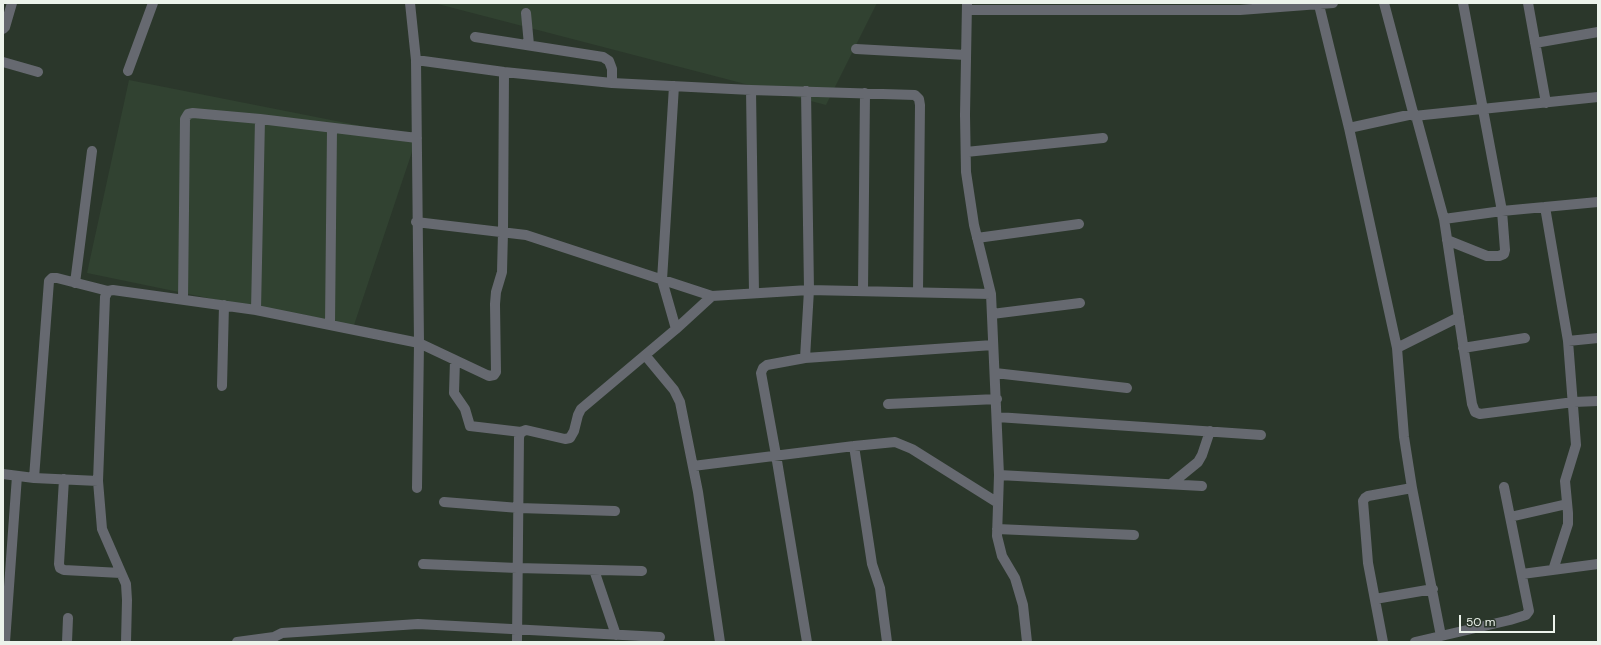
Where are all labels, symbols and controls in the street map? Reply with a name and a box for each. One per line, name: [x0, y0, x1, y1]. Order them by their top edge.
scale bar: [1461, 607, 1557, 633]
text: 50 m: [1466, 614, 1495, 630]

